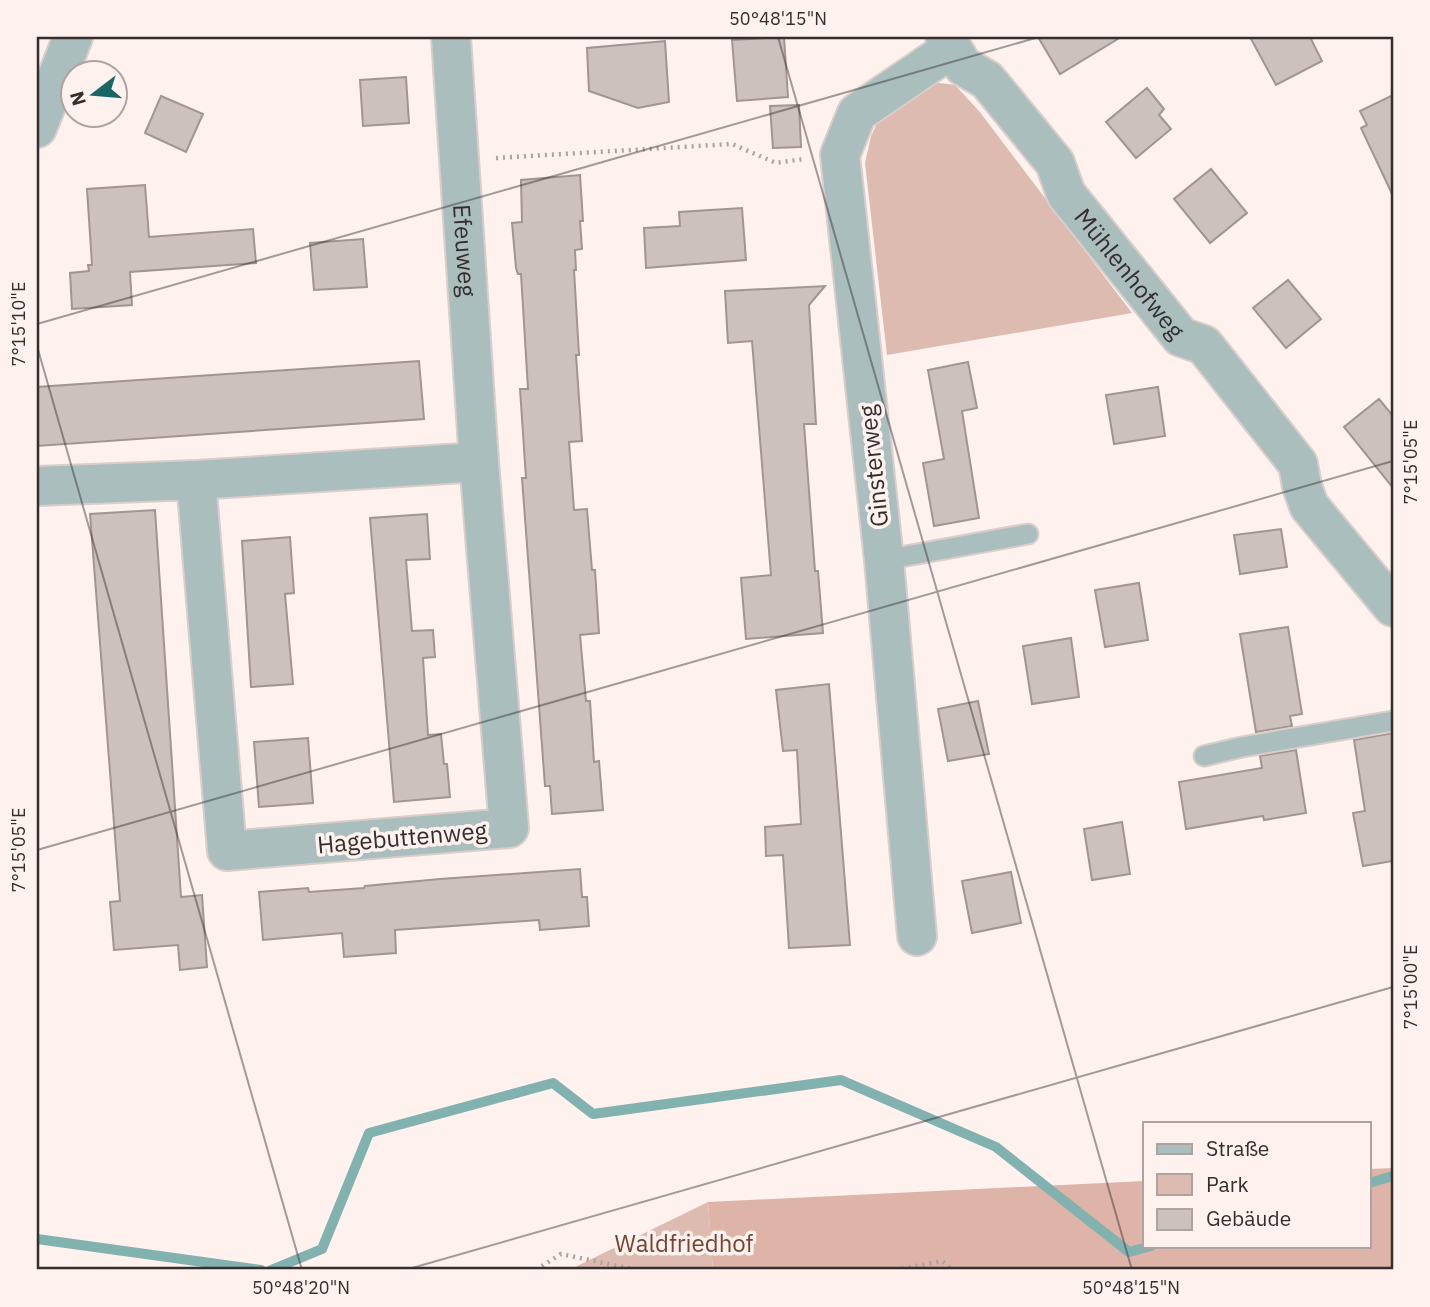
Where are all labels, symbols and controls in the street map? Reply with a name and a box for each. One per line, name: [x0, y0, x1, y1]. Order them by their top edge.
text: 50°48'15"N: [729, 7, 827, 30]
north arrow: [60, 60, 130, 130]
text: N: [64, 89, 91, 109]
street label: Mühlenhofweg: [1068, 201, 1192, 346]
street label: Efeuweg: [446, 203, 484, 298]
text: 7°15'10"E: [7, 282, 30, 366]
street label: Ginsterweg: [851, 403, 895, 529]
text: 7°15'05"E: [1399, 420, 1422, 504]
text: 7°15'05"E: [7, 808, 30, 892]
street label: Hagebuttenweg: [316, 814, 489, 860]
text: 7°15'00"E: [1399, 945, 1422, 1029]
legend: [1143, 1122, 1370, 1248]
text: Straße: [1206, 1134, 1269, 1162]
text: Park: [1206, 1170, 1249, 1198]
text: Gebäude: [1206, 1204, 1291, 1232]
park label: Waldfriedhof: [615, 1227, 754, 1259]
text: 50°48'20"N: [252, 1276, 350, 1299]
text: 50°48'15"N: [1082, 1276, 1180, 1299]

